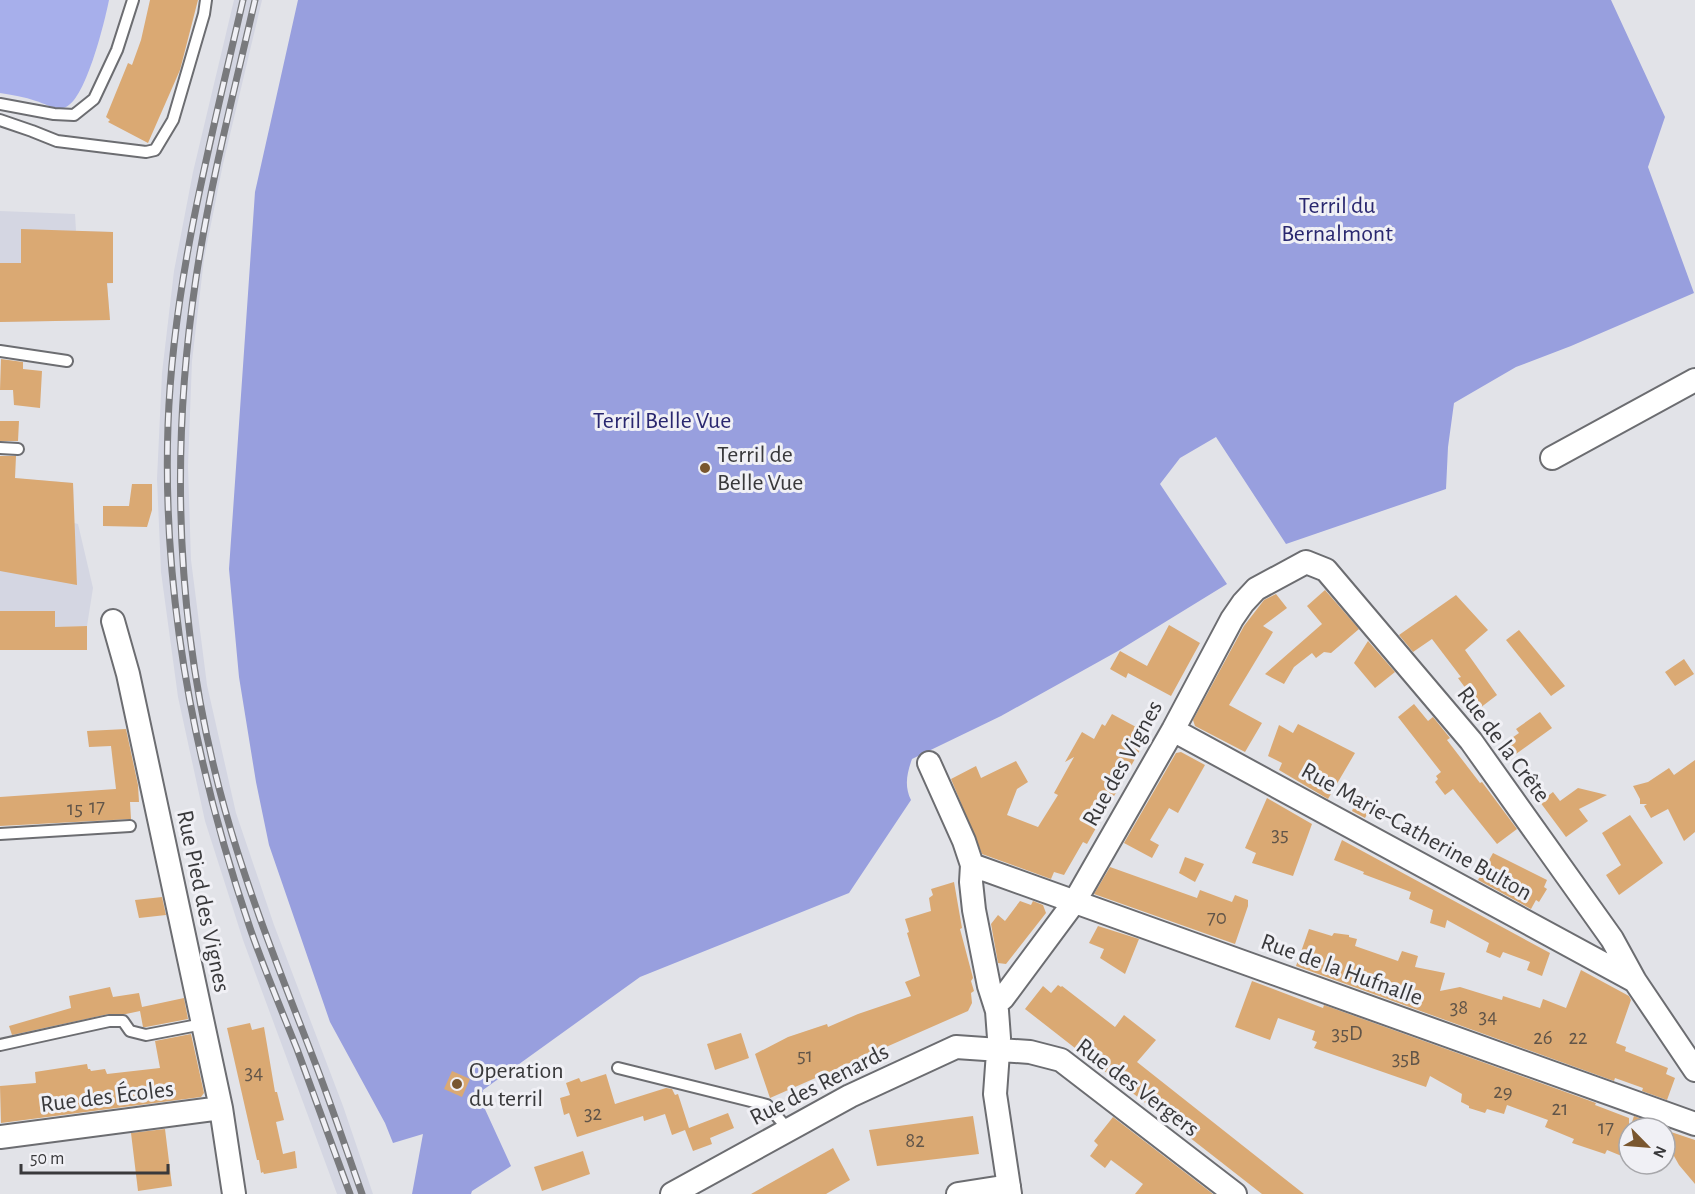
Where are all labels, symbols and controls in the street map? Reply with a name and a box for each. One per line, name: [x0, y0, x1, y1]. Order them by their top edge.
park label: Terril du Bernalmont: [1281, 194, 1393, 246]
park label: Terril Belle Vue: [593, 409, 731, 433]
place label: Terril de Belle Vue: [717, 443, 803, 495]
marker: Terril de Belle Vue: [698, 461, 712, 475]
street label: Rue de la Crête: [1452, 682, 1554, 807]
street label: Rue des Vignes: [1078, 697, 1167, 830]
street label: Rue Marie-Catherine Bulton: [1297, 758, 1536, 905]
house number: 17: [89, 796, 105, 817]
house number: 15: [67, 798, 83, 819]
street label: Rue Pied des Vignes: [172, 808, 234, 994]
house number: 35: [1271, 824, 1289, 845]
house number: 70: [1207, 907, 1227, 928]
street label: Rue de la Hufnalle: [1258, 930, 1426, 1010]
house number: 38: [1450, 997, 1468, 1018]
house number: 34: [1479, 1006, 1497, 1027]
house number: 35D: [1332, 1023, 1363, 1044]
house number: 26: [1533, 1027, 1553, 1048]
house number: 22: [1568, 1027, 1588, 1048]
street label: Rue des Vergers: [1071, 1034, 1203, 1142]
street label: Rue des Renards: [746, 1040, 893, 1130]
house number: 51: [797, 1045, 813, 1066]
house number: 35B: [1392, 1048, 1420, 1069]
place label: Operation du terril: [469, 1059, 564, 1111]
house number: 34: [245, 1062, 263, 1083]
street label: Rue des Écoles: [39, 1075, 175, 1117]
marker: Operation du terril: [450, 1077, 464, 1091]
house number: 29: [1493, 1081, 1513, 1102]
house number: 21: [1552, 1098, 1568, 1119]
house number: 32: [584, 1103, 602, 1124]
north arrow: [1617, 1116, 1677, 1176]
house number: 17: [1598, 1117, 1614, 1138]
house number: 82: [905, 1130, 925, 1151]
scale bar: [21, 1137, 168, 1175]
text: N: [1650, 1143, 1669, 1160]
text: 50 m: [30, 1150, 64, 1168]

